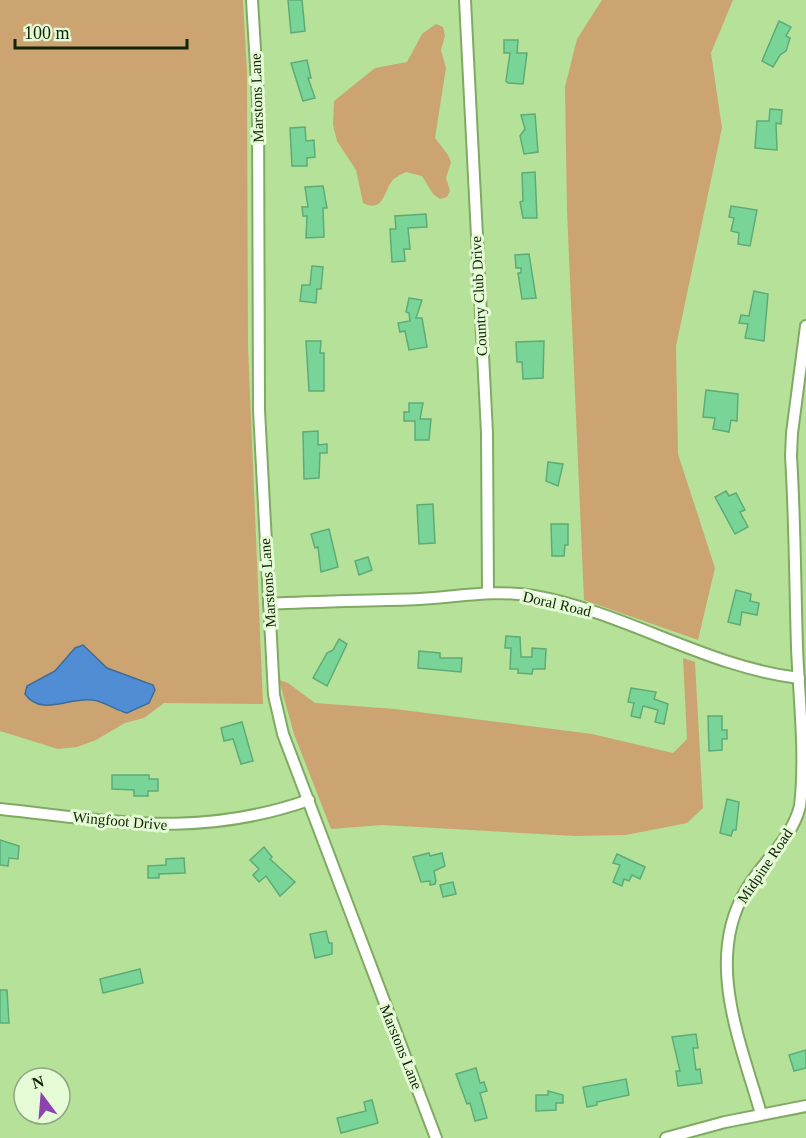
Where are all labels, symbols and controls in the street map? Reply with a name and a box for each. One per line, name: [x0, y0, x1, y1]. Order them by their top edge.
scale bar: [15, 12, 188, 50]
text: 100 m: [24, 23, 70, 43]
street label: Marstons Lane: [247, 53, 267, 143]
street label: Country Club Drive: [468, 235, 490, 356]
street label: Marstons Lane: [257, 537, 279, 628]
street label: Doral Road: [521, 588, 593, 620]
street label: Wingfoot Drive: [72, 809, 168, 833]
street label: Midpine Road: [734, 825, 796, 906]
street label: Marstons Lane: [377, 1002, 425, 1092]
north arrow: [12, 1066, 72, 1126]
text: N: [30, 1072, 46, 1092]

